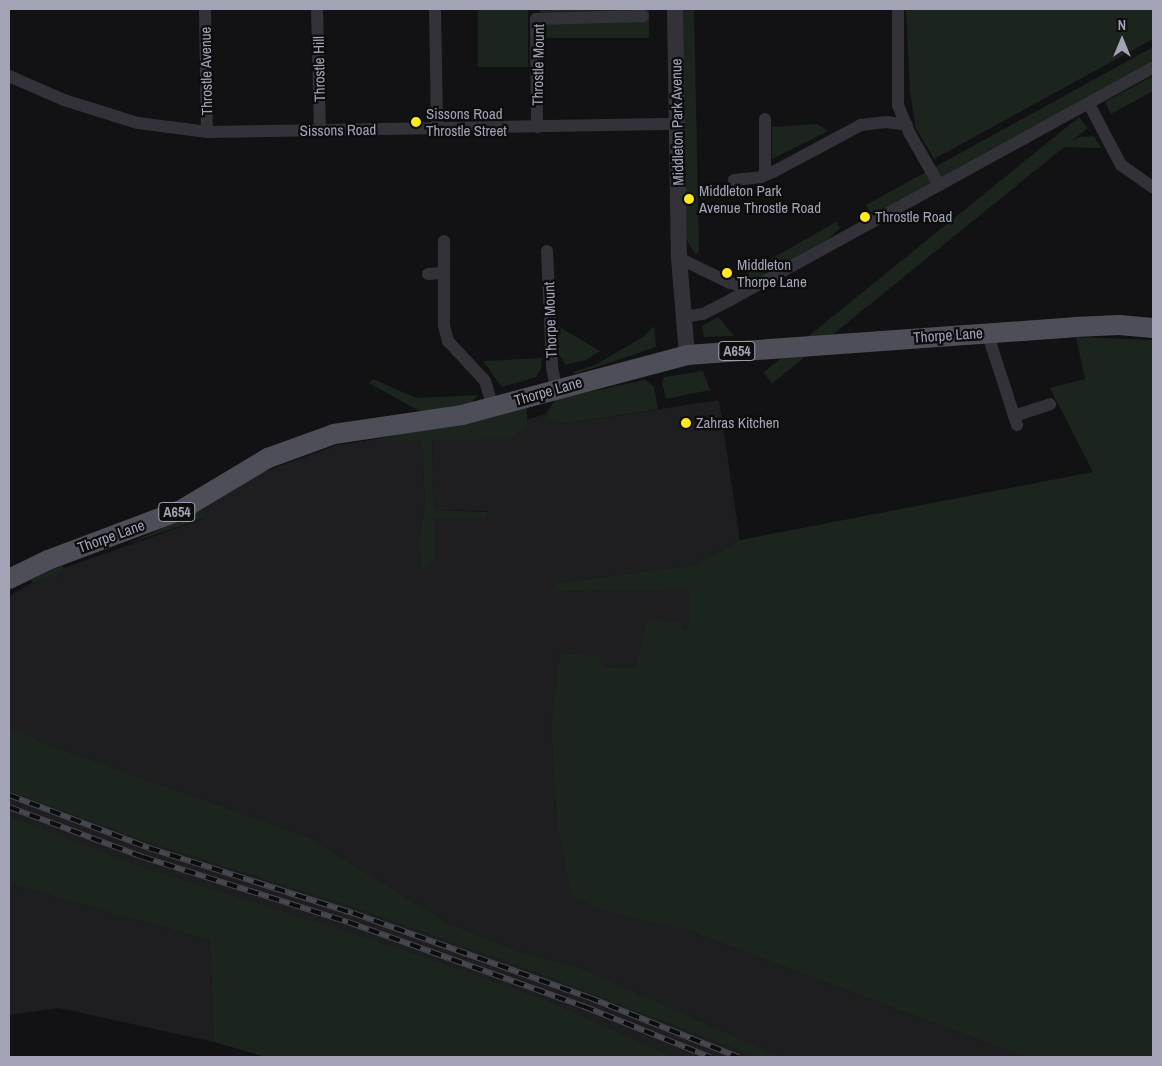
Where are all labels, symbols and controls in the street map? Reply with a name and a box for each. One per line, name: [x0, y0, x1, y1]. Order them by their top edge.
north arrow: [1097, 15, 1147, 65]
text: N: [1118, 16, 1126, 34]
street label: Throstle Mount: [528, 24, 548, 106]
street label: Throstle Avenue: [196, 26, 216, 116]
street label: Throstle Hill: [309, 36, 329, 102]
street label: Middleton Park Avenue: [667, 58, 687, 186]
place label: Sissons Road Throstle Street: [426, 104, 507, 139]
marker: Sissons Road Throstle Street: [410, 116, 422, 128]
street label: Sissons Road: [300, 120, 376, 140]
place label: Middleton Park Avenue Throstle Road: [699, 181, 821, 216]
marker: Middleton Park Avenue Throstle Road: [683, 193, 695, 205]
place label: Throstle Road: [875, 208, 952, 226]
marker: Throstle Road: [859, 211, 871, 223]
place label: Middleton Thorpe Lane: [737, 255, 807, 290]
marker: Middleton Thorpe Lane: [721, 267, 733, 279]
street label: Thorpe Mount: [540, 281, 560, 359]
street label: Thorpe Lane: [913, 324, 983, 346]
road number: A654: [718, 340, 756, 362]
street label: Thorpe Lane: [512, 373, 584, 409]
place label: Zahras Kitchen: [696, 414, 779, 432]
marker: Zahras Kitchen: [680, 417, 692, 429]
road number: A654: [158, 501, 196, 524]
street label: Thorpe Lane: [75, 516, 147, 556]

